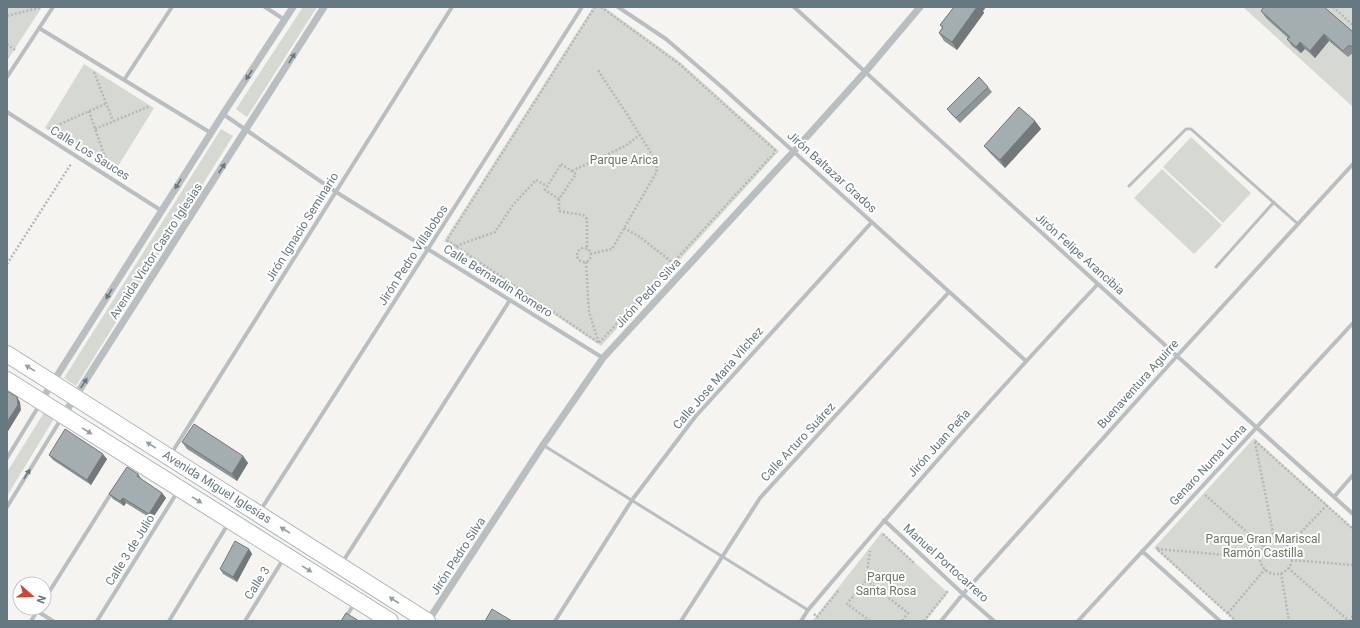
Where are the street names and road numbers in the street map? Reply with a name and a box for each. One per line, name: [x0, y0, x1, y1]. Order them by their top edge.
street label: Calle Los Sauces: [48, 123, 132, 183]
street label: Jirón Baltazar Grados: [785, 128, 879, 216]
street label: Jirón Ignacio Seminario: [263, 170, 341, 284]
street label: Avenida Victor Castro Iglesias: [107, 180, 205, 322]
street label: Jirón Pedro Villalobos: [375, 202, 451, 308]
street label: Jirón Felipe Arancibia: [1033, 210, 1127, 298]
street label: Calle Bernardin Romero: [441, 242, 555, 320]
street label: Jirón Pedro Silva: [612, 255, 684, 331]
street label: Calle Jose Maria Vilchez: [670, 324, 766, 432]
street label: Buenaventura Aguirre: [1094, 337, 1182, 431]
street label: Calle Arturo Suárez: [758, 400, 838, 484]
street label: Jirón Juan Peña: [905, 406, 973, 480]
street label: Genaro Numa Llona: [1167, 421, 1249, 509]
street label: Avenida Miguel Iglesias: [160, 448, 274, 526]
street label: Calle 3 de Julio: [103, 512, 158, 588]
street label: Jirón Pedro Silva: [428, 515, 488, 597]
street label: Manuel Portocarrero: [901, 521, 992, 605]
street label: Calle 3: [241, 564, 273, 602]

